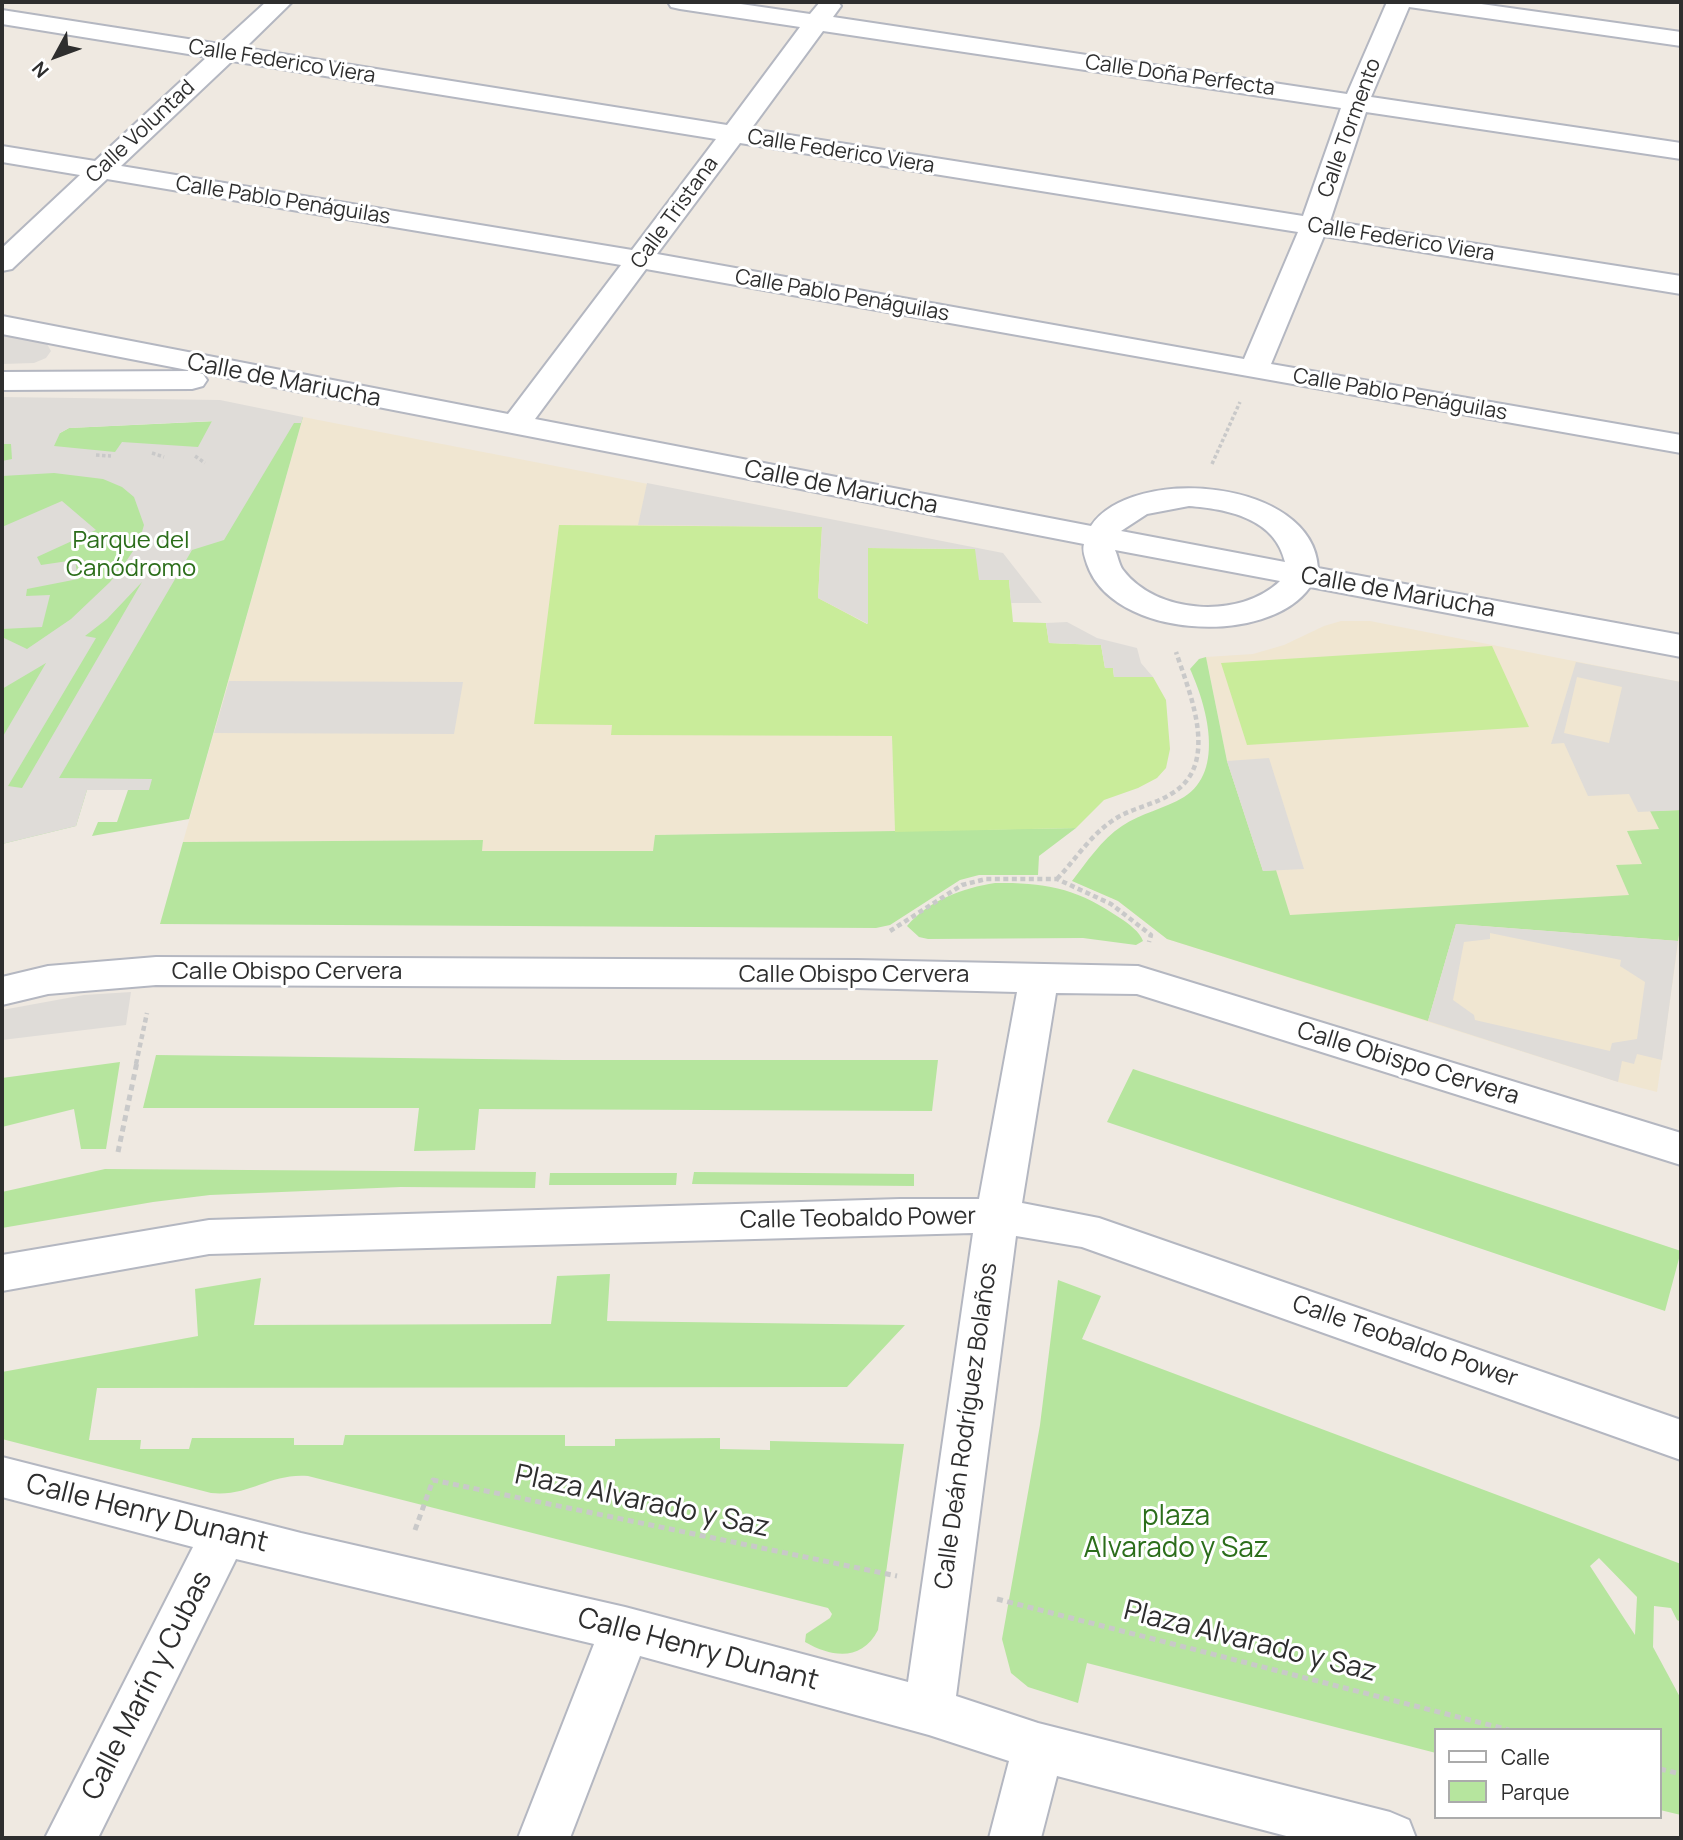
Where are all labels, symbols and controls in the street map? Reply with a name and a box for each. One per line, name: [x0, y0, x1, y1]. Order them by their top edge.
north arrow: [21, 21, 91, 91]
street label: Calle Federico Viera: [187, 35, 377, 89]
street label: Calle Doña Perfecta: [1084, 50, 1276, 102]
street label: Calle Tormento: [1313, 55, 1387, 201]
text: N: [26, 56, 54, 83]
street label: Calle Voluntad: [82, 75, 200, 189]
street label: Calle Federico Viera: [746, 125, 936, 179]
street label: Calle Tristana: [626, 152, 724, 274]
street label: Calle Pablo Penáguilas: [174, 172, 392, 230]
street label: Calle Federico Viera: [1306, 213, 1496, 267]
street label: Calle Pablo Penáguilas: [733, 265, 951, 327]
street label: Calle de Mariucha: [185, 348, 383, 414]
street label: Calle Pablo Penáguilas: [1291, 364, 1509, 426]
street label: Calle de Mariucha: [742, 455, 940, 521]
park label: Parque del Canódromo: [66, 527, 196, 583]
street label: Calle de Mariucha: [1299, 562, 1497, 624]
street label: Calle Obispo Cervera: [172, 958, 402, 986]
street label: Calle Obispo Cervera: [739, 961, 969, 989]
street label: Calle Obispo Cervera: [1294, 1017, 1522, 1111]
street label: Calle Teobaldo Power: [740, 1203, 976, 1235]
street label: Calle Deán Rodríguez Bolaños: [930, 1261, 1004, 1591]
street label: Calle Teobaldo Power: [1289, 1290, 1521, 1394]
street label: Plaza Alvarado y Saz: [512, 1459, 772, 1545]
street label: Calle Henry Dunant: [23, 1468, 271, 1560]
park label: plaza Alvarado y Saz: [1083, 1500, 1269, 1566]
street label: Calle Marín y Cubas: [76, 1566, 220, 1806]
street label: Plaza Alvarado y Saz: [1120, 1594, 1380, 1690]
street label: Calle Henry Dunant: [574, 1602, 822, 1698]
legend: [1434, 1728, 1662, 1819]
text: Calle: [1501, 1743, 1550, 1771]
text: Parque: [1501, 1778, 1570, 1806]

